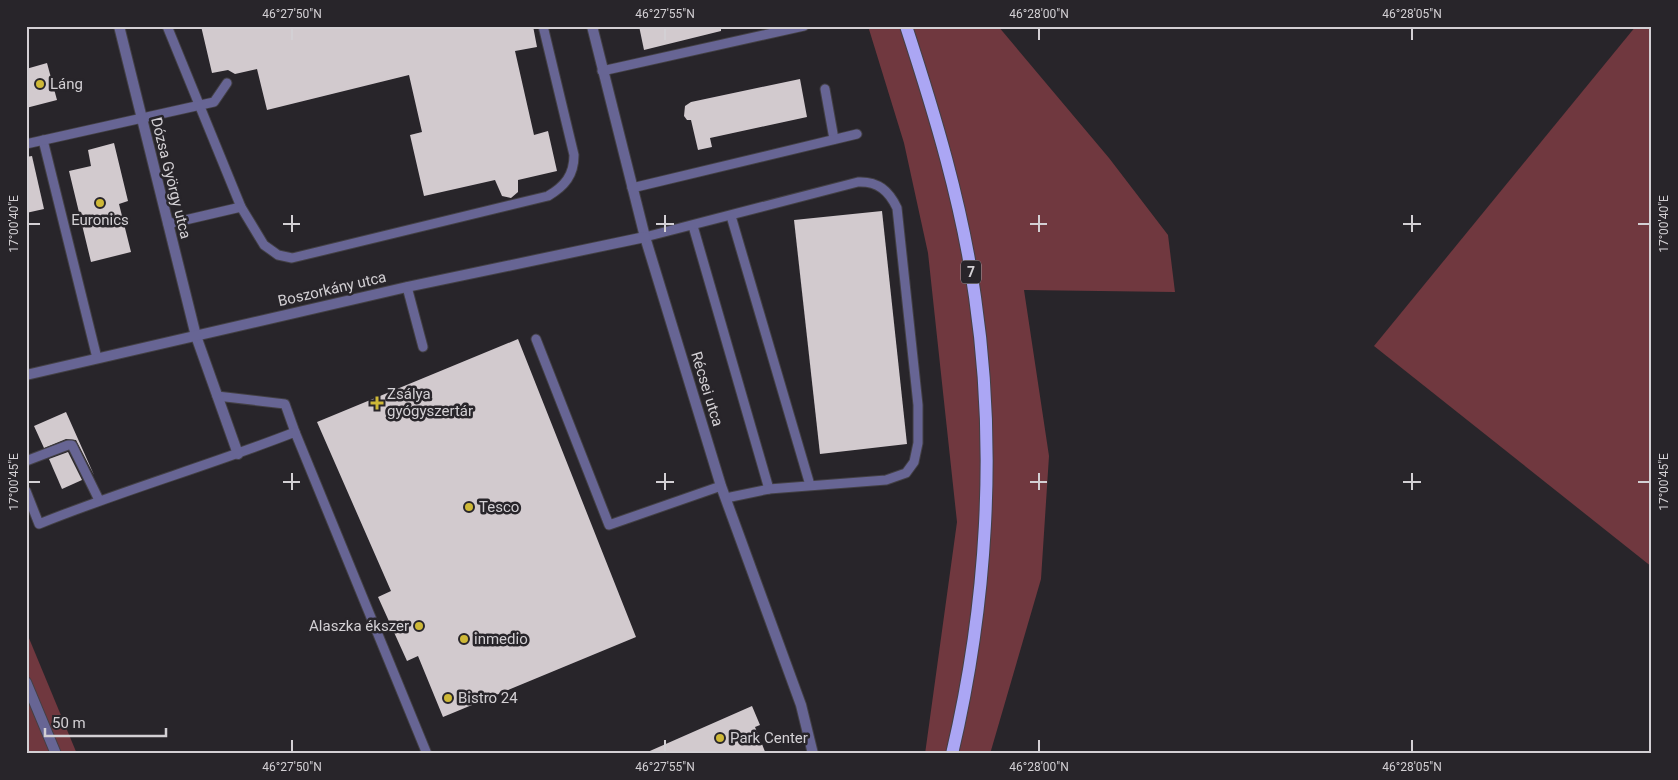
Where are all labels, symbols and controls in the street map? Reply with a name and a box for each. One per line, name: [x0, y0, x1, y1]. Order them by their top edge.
text: 46°27'50"N: [262, 7, 322, 21]
text: 46°27'55"N: [635, 7, 695, 21]
text: 46°28'00"N: [1009, 7, 1069, 21]
text: 46°28'05"N: [1382, 7, 1442, 21]
place label: Láng: [50, 75, 83, 93]
marker: Láng: [34, 78, 46, 90]
street label: Dózsa György utca: [147, 115, 195, 241]
text: 17°00'40"E: [7, 195, 21, 253]
text: 17°00'40"E: [1657, 195, 1671, 253]
marker: Euronics: [94, 197, 106, 209]
place label: Euronics: [71, 211, 129, 229]
road number: 7: [961, 260, 981, 284]
street label: Boszorkány utca: [276, 268, 388, 310]
street label: Récsei utca: [687, 349, 727, 429]
place label: Zsálya gyógyszertár: [387, 385, 473, 420]
marker: Zsálya gyógyszertár: [371, 397, 383, 409]
text: 17°00'45"E: [7, 453, 21, 511]
text: 17°00'45"E: [1657, 453, 1671, 511]
place label: Tesco: [479, 498, 519, 516]
marker: Tesco: [463, 501, 475, 513]
place label: Alaszka ékszer: [309, 617, 409, 635]
marker: Alaszka ékszer: [413, 620, 425, 632]
place label: inmedio: [474, 630, 528, 648]
marker: inmedio: [458, 633, 470, 645]
place label: Bistro 24: [458, 689, 518, 707]
marker: Bistro 24: [442, 692, 454, 704]
scale bar: [45, 705, 166, 737]
text: 50 m: [52, 714, 86, 732]
place label: Park Center: [730, 729, 808, 747]
marker: Park Center: [714, 732, 726, 744]
text: 46°27'50"N: [262, 760, 322, 774]
text: 46°27'55"N: [635, 760, 695, 774]
text: 46°28'00"N: [1009, 760, 1069, 774]
text: 46°28'05"N: [1382, 760, 1442, 774]

